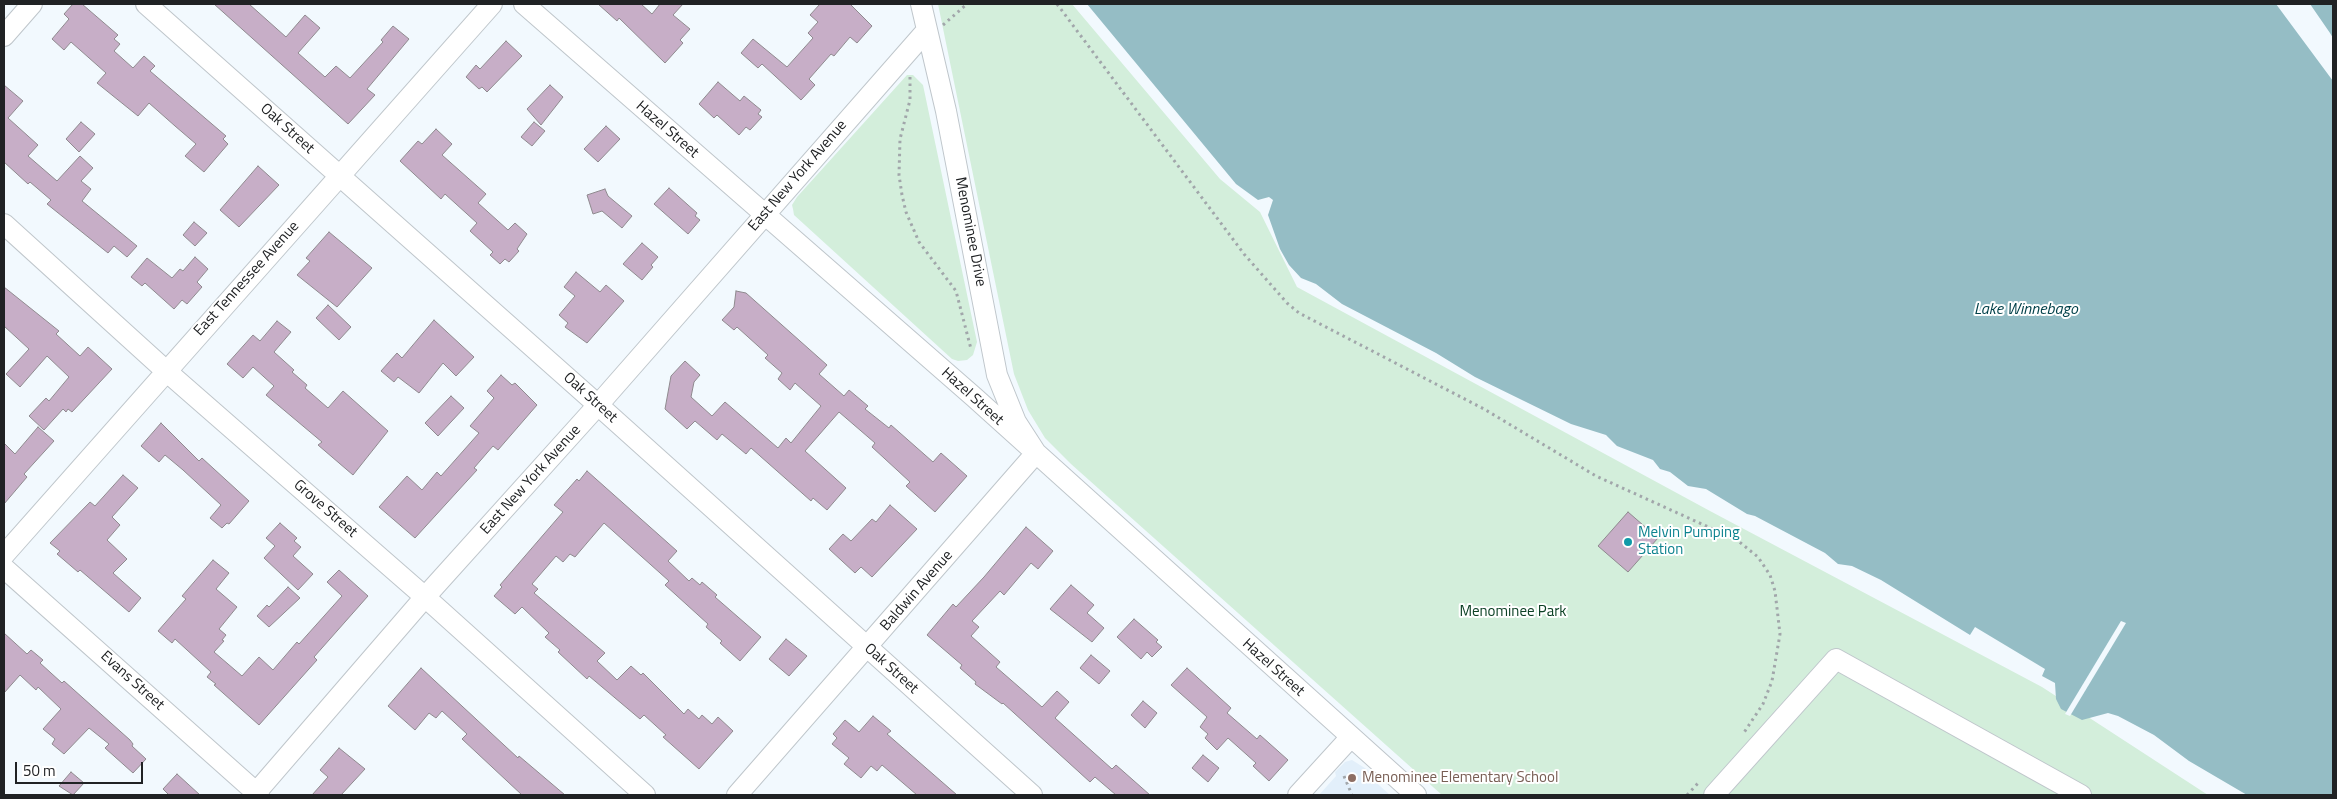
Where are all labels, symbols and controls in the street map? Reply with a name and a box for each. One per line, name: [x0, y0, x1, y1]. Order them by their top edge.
street label: Hazel Street: [632, 98, 702, 162]
street label: Oak Street: [256, 100, 318, 158]
street label: East New York Avenue: [745, 117, 851, 235]
street label: Menominee Drive: [951, 176, 989, 288]
street label: East Tennessee Avenue: [191, 218, 303, 340]
water label: Lake Winnebago: [1974, 300, 2078, 320]
street label: Hazel Street: [937, 364, 1007, 430]
street label: Oak Street: [559, 369, 621, 427]
street label: East New York Avenue: [477, 422, 585, 538]
street label: Grove Street: [289, 476, 361, 542]
place label: Melvin Pumping Station: [1638, 524, 1740, 559]
marker: Melvin Pumping Station: [1622, 536, 1634, 548]
street label: Baldwin Avenue: [877, 547, 957, 635]
park label: Menominee Park: [1459, 603, 1567, 621]
street label: Hazel Street: [1238, 635, 1308, 701]
street label: Oak Street: [860, 640, 922, 698]
street label: Evans Street: [96, 648, 168, 714]
scale bar: [18, 752, 145, 784]
text: 50 m: [23, 759, 56, 782]
place label: Menominee Elementary School: [1362, 769, 1558, 787]
marker: Menominee Elementary School: [1346, 772, 1358, 784]

